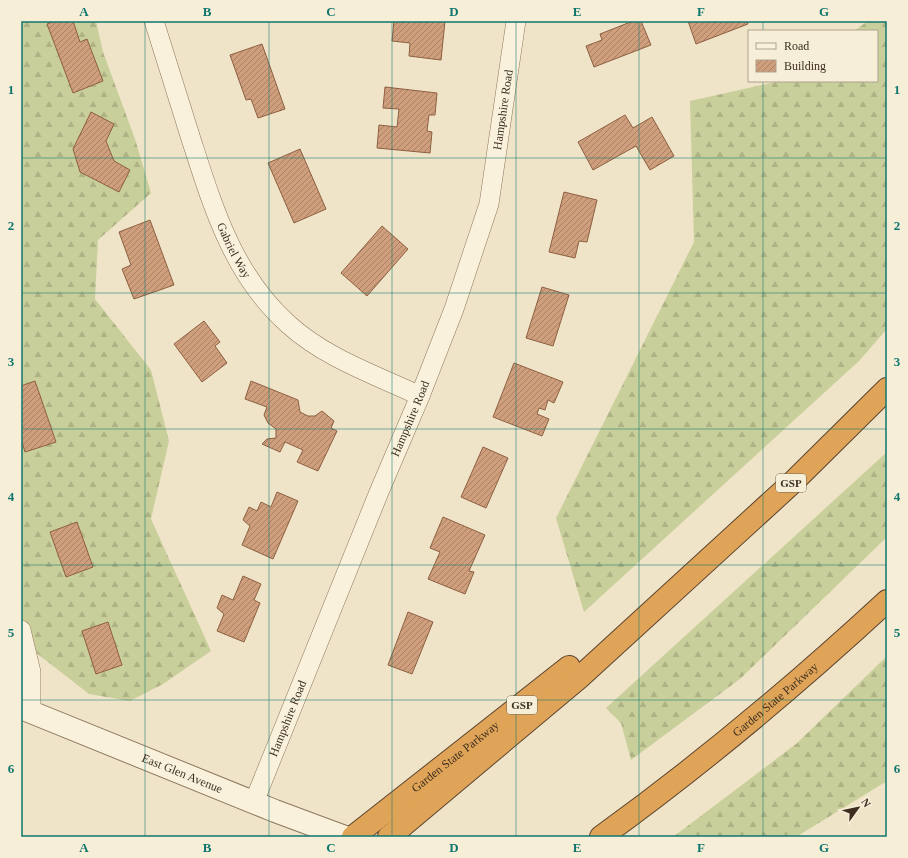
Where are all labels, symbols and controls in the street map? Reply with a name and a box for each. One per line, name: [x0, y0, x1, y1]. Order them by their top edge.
text: A: [79, 4, 89, 19]
text: B: [203, 4, 212, 19]
text: C: [326, 4, 336, 19]
text: D: [449, 4, 459, 19]
text: E: [573, 4, 581, 19]
text: F: [697, 4, 705, 19]
text: G: [819, 4, 829, 19]
legend: [748, 30, 878, 82]
text: Road: [784, 39, 809, 53]
text: Building: [784, 59, 826, 73]
street label: Hampshire Road: [490, 69, 516, 151]
text: 1: [8, 82, 14, 97]
text: 1: [894, 82, 900, 97]
text: 2: [8, 218, 14, 233]
text: 2: [894, 218, 900, 233]
street label: Gabriel Way: [214, 220, 254, 281]
text: 3: [8, 354, 15, 369]
text: 3: [894, 354, 901, 369]
street label: Hampshire Road: [388, 379, 432, 459]
road number: GSP: [776, 474, 806, 492]
text: 4: [8, 489, 15, 504]
text: 4: [894, 489, 901, 504]
text: 5: [8, 625, 15, 640]
text: 5: [894, 625, 901, 640]
street label: Garden State Parkway: [730, 660, 821, 740]
street label: Hampshire Road: [266, 678, 309, 759]
road number: GSP: [507, 696, 537, 714]
street label: Garden State Parkway: [409, 718, 502, 795]
street label: East Glen Avenue: [140, 751, 225, 796]
text: 6: [8, 761, 15, 776]
text: 6: [894, 761, 901, 776]
north arrow: [838, 788, 878, 828]
text: N: [859, 796, 874, 809]
text: A: [79, 840, 89, 855]
text: B: [203, 840, 212, 855]
text: C: [326, 840, 336, 855]
text: D: [449, 840, 459, 855]
text: E: [573, 840, 581, 855]
text: F: [697, 840, 705, 855]
text: G: [819, 840, 829, 855]

